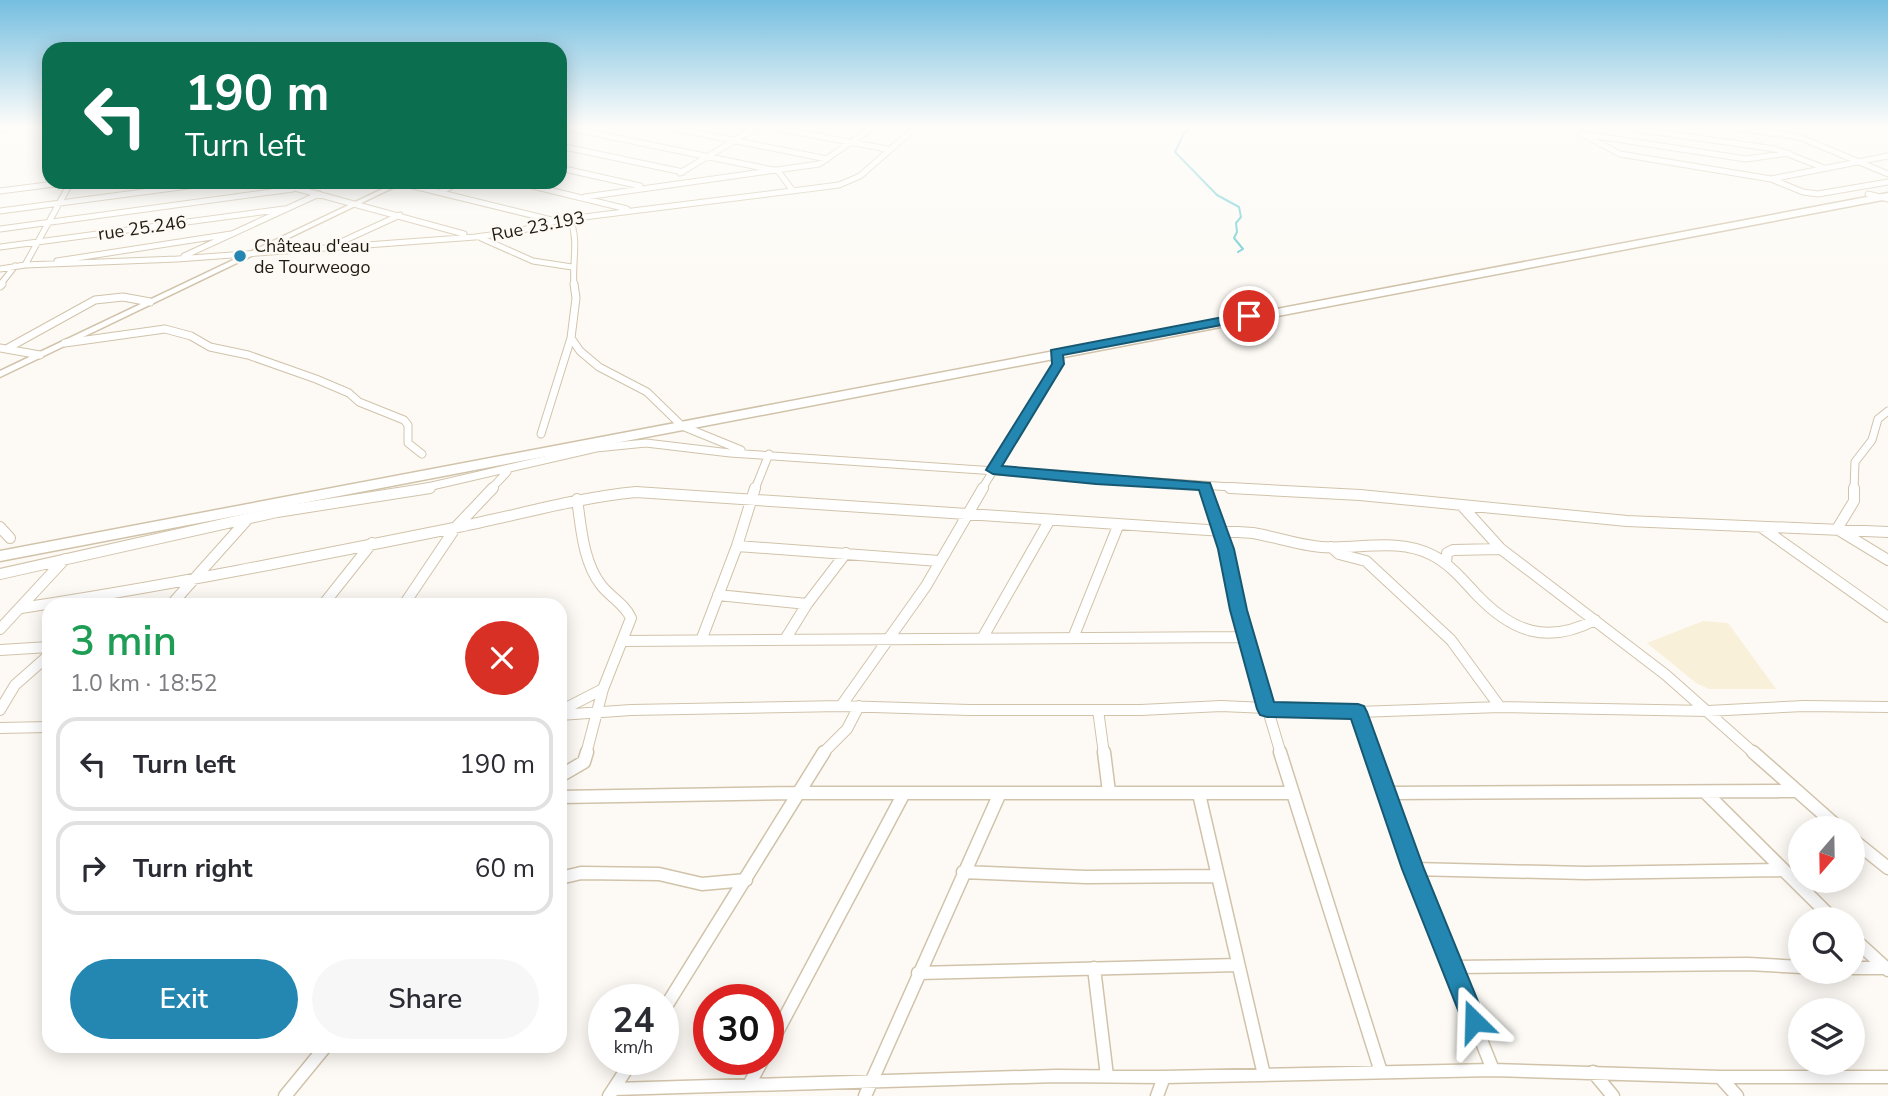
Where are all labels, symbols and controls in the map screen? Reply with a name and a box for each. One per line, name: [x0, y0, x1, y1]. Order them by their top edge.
text: 190 m: [185, 60, 329, 127]
icon: left: [70, 70, 161, 161]
text: Turn left: [185, 124, 305, 167]
street label: Rue 23.193: [489, 205, 587, 247]
street label: rue 25.246: [96, 210, 188, 246]
place label: Château d'eau de Tourweogo: [254, 234, 370, 279]
marker: Château d'eau de Tourweogo: [232, 248, 248, 264]
pin: [1219, 286, 1279, 346]
icon: arrive: [1230, 297, 1268, 335]
text: 3 min: [70, 613, 177, 670]
button: close: [465, 621, 539, 695]
text: 1.0 km · 18:52: [70, 668, 217, 699]
icon: left: [74, 745, 112, 783]
text: Turn left: [133, 747, 236, 782]
text: 190 m: [459, 747, 535, 782]
north arrow: [1788, 816, 1866, 892]
map controls: [1788, 816, 1865, 1075]
icon: right: [74, 849, 112, 887]
text: Turn right: [133, 851, 252, 886]
text: 60 m: [475, 851, 535, 886]
button: search: [1788, 907, 1865, 984]
button: Exit: [70, 959, 298, 1039]
button: Share: [312, 959, 539, 1039]
speed limit sign: 30: [693, 984, 784, 1075]
position arrow: [1437, 984, 1511, 1058]
text: 24: [612, 997, 655, 1044]
button: layers: [1788, 998, 1865, 1075]
text: km/h: [614, 1035, 653, 1059]

